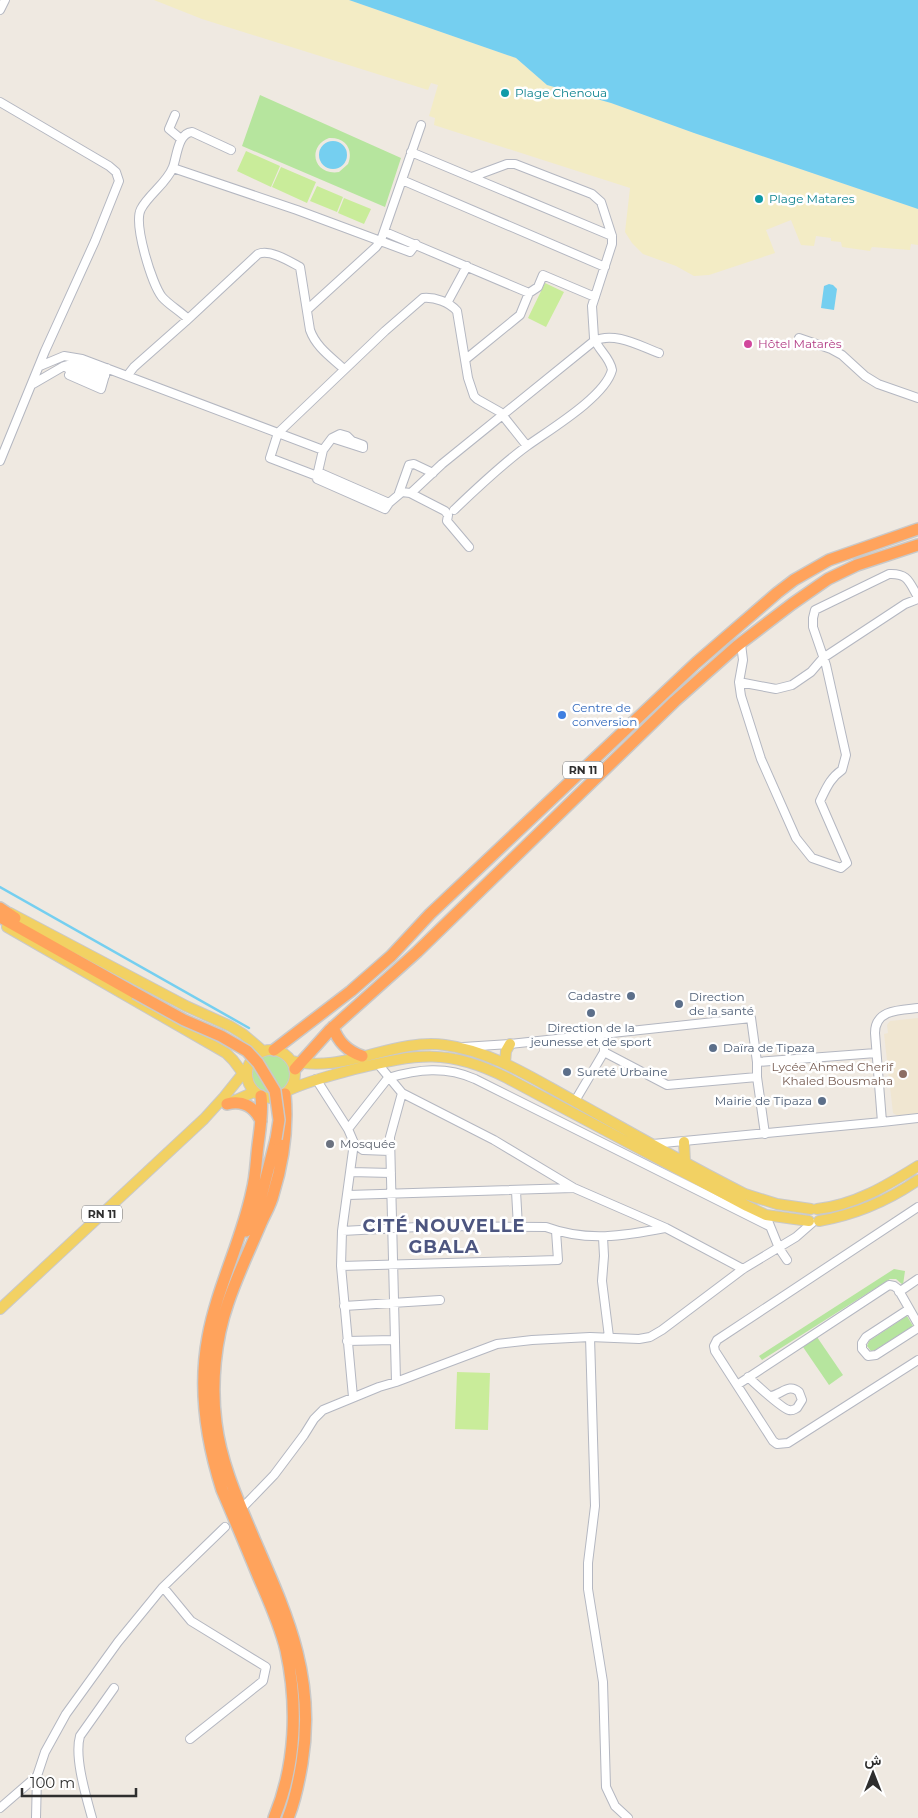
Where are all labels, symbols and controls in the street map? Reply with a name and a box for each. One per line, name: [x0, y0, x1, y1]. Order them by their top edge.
place label: Plage Chenoua: [515, 85, 607, 100]
marker: Plage Chenoua: [499, 87, 511, 99]
place label: Plage Matares: [769, 191, 855, 206]
marker: Plage Matares: [753, 193, 765, 205]
place label: Hôtel Matarès: [758, 336, 842, 351]
marker: Hôtel Matarès: [742, 338, 754, 350]
place label: Centre de conversion: [572, 700, 637, 729]
marker: Centre de conversion: [556, 709, 568, 721]
road number: RN 11: [563, 762, 603, 778]
place label: Cadastre: [568, 988, 621, 1003]
place label: Direction de la santé: [689, 989, 754, 1018]
marker: Cadastre: [625, 990, 637, 1002]
marker: Direction de la santé: [673, 998, 685, 1010]
marker: Direction de la jeunesse et de sport: [585, 1007, 597, 1019]
place label: Direction de la jeunesse et de sport: [528, 1020, 652, 1049]
place label: Daïra de Tipaza: [723, 1040, 815, 1055]
marker: Daïra de Tipaza: [707, 1042, 719, 1054]
place label: Lycée Ahmed Cherif Khaled Bousmaha: [771, 1059, 894, 1088]
place label: Sureté Urbaine: [577, 1064, 667, 1079]
marker: Sureté Urbaine: [561, 1066, 573, 1078]
marker: Lycée Ahmed Cherif Khaled Bousmaha: [897, 1068, 909, 1080]
place label: Mairie de Tipaza: [715, 1093, 812, 1108]
marker: Mairie de Tipaza: [816, 1095, 828, 1107]
place label: Mosquée: [340, 1136, 396, 1151]
marker: Mosquée: [324, 1138, 336, 1150]
road number: RN 11: [82, 1206, 122, 1222]
district label: CITÉ NOUVELLE GBALA: [362, 1215, 526, 1258]
north arrow: [848, 1748, 898, 1798]
text: ش: [865, 1751, 882, 1769]
scale bar: [22, 1766, 136, 1798]
text: 100 m: [30, 1773, 75, 1792]

